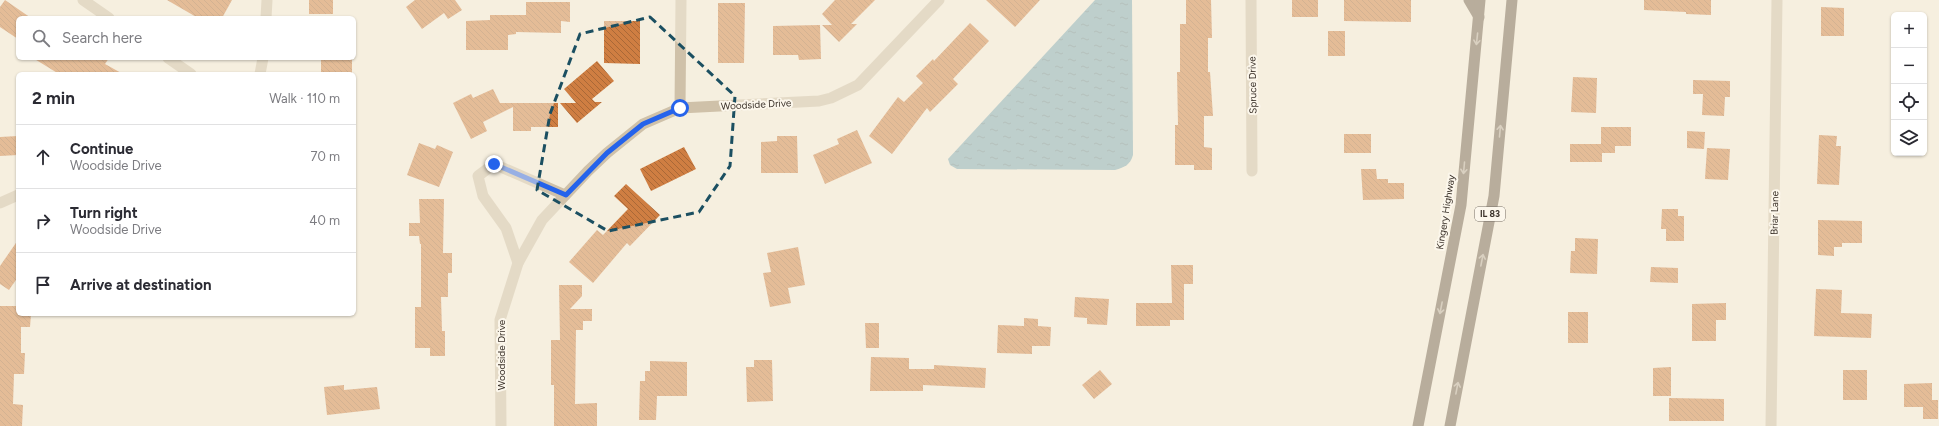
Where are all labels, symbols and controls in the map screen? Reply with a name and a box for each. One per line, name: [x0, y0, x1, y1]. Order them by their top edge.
map controls: [1891, 12, 1927, 156]
button: +: [1891, 12, 1927, 48]
search box: [16, 16, 356, 60]
icon: search: [30, 27, 52, 49]
text: Search here: [62, 29, 142, 47]
one-way arrow: [1473, 32, 1481, 45]
button: −: [1891, 48, 1927, 84]
street label: Spruce Drive: [1245, 56, 1260, 114]
button: locate: [1891, 84, 1927, 120]
text: 2 min: [32, 88, 75, 108]
text: Walk · 110 m: [269, 91, 340, 106]
street label: Woodside Drive: [720, 96, 792, 113]
route start: [671, 99, 689, 117]
button: layers: [1891, 120, 1927, 156]
one-way arrow: [1496, 125, 1503, 138]
text: Continue: [70, 140, 133, 158]
icon: ahead: [32, 146, 54, 168]
text: 70 m: [310, 149, 340, 164]
route end: [485, 155, 503, 173]
text: Woodside Drive: [70, 158, 162, 173]
one-way arrow: [1461, 161, 1468, 174]
street label: Kingery Highway: [1433, 173, 1458, 250]
street label: Briar Lane: [1768, 190, 1781, 235]
text: Turn right: [70, 204, 138, 222]
road number: IL 83: [1475, 207, 1505, 221]
icon: right: [32, 210, 54, 232]
text: 40 m: [309, 213, 340, 228]
text: Woodside Drive: [70, 222, 162, 237]
one-way arrow: [1478, 254, 1486, 267]
icon: arrive: [32, 274, 54, 296]
text: Arrive at destination: [70, 276, 211, 294]
one-way arrow: [1436, 301, 1444, 314]
street label: Woodside Drive: [495, 319, 508, 390]
one-way arrow: [1454, 382, 1462, 395]

